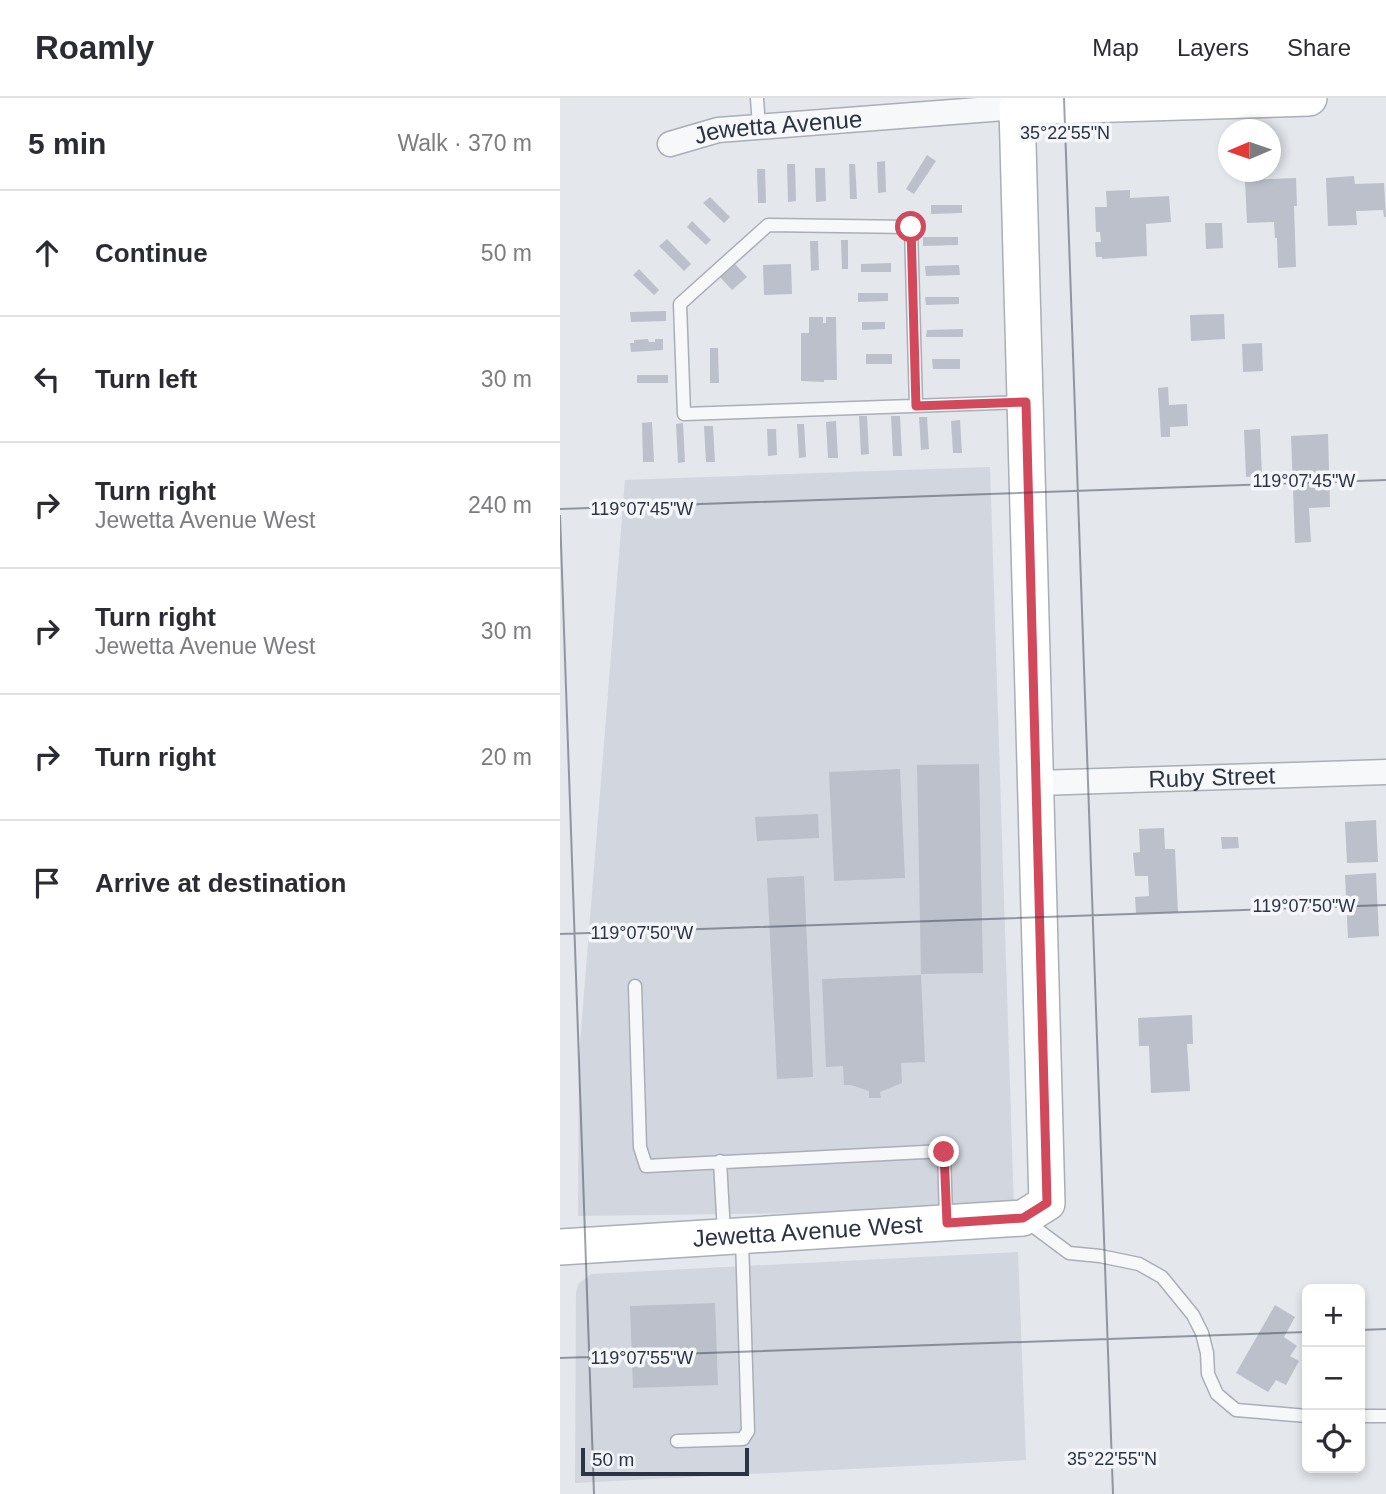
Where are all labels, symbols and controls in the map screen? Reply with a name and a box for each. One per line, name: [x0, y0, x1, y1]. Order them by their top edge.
text: Roamly: [35, 29, 154, 66]
text: Map: [1092, 34, 1139, 61]
text: Layers: [1177, 34, 1249, 61]
text: Share: [1287, 34, 1351, 61]
street label: Jewetta Avenue: [690, 105, 863, 149]
north arrow: [1218, 119, 1281, 182]
text: 35°22'55"N: [1020, 123, 1110, 143]
text: 5 min: [28, 127, 106, 160]
text: Walk · 370 m: [397, 130, 532, 156]
route start: [895, 211, 926, 242]
icon: ahead: [28, 234, 66, 272]
text: Continue: [95, 238, 208, 268]
text: 50 m: [481, 240, 532, 266]
icon: left: [28, 360, 66, 398]
text: Turn left: [95, 364, 197, 394]
text: 30 m: [481, 366, 532, 392]
text: 119°07'45"W: [1253, 471, 1355, 491]
text: Turn right: [95, 476, 216, 506]
icon: right: [28, 486, 66, 524]
text: 240 m: [468, 492, 532, 518]
text: 119°07'45"W: [591, 499, 693, 519]
text: Jewetta Avenue West: [95, 507, 315, 533]
text: Turn right: [95, 602, 216, 632]
icon: right: [28, 612, 66, 650]
text: 30 m: [481, 618, 532, 644]
text: Jewetta Avenue West: [95, 633, 315, 659]
icon: right: [28, 738, 66, 776]
text: Turn right: [95, 742, 216, 772]
text: 20 m: [481, 744, 532, 770]
street label: Ruby Street: [1148, 761, 1276, 792]
icon: arrive: [28, 864, 66, 902]
text: Arrive at destination: [95, 868, 346, 898]
text: 119°07'50"W: [1253, 896, 1355, 916]
text: 119°07'50"W: [591, 923, 693, 943]
route end: [928, 1136, 959, 1167]
street label: Jewetta Avenue West: [692, 1210, 923, 1252]
map controls: [1302, 1284, 1365, 1473]
button: +: [1302, 1284, 1365, 1347]
button: −: [1302, 1347, 1365, 1410]
text: 119°07'55"W: [591, 1348, 693, 1368]
button: locate: [1302, 1410, 1365, 1473]
scale bar: [581, 1445, 749, 1477]
text: 50 m: [592, 1449, 634, 1470]
text: 35°22'55"N: [1067, 1449, 1157, 1469]

